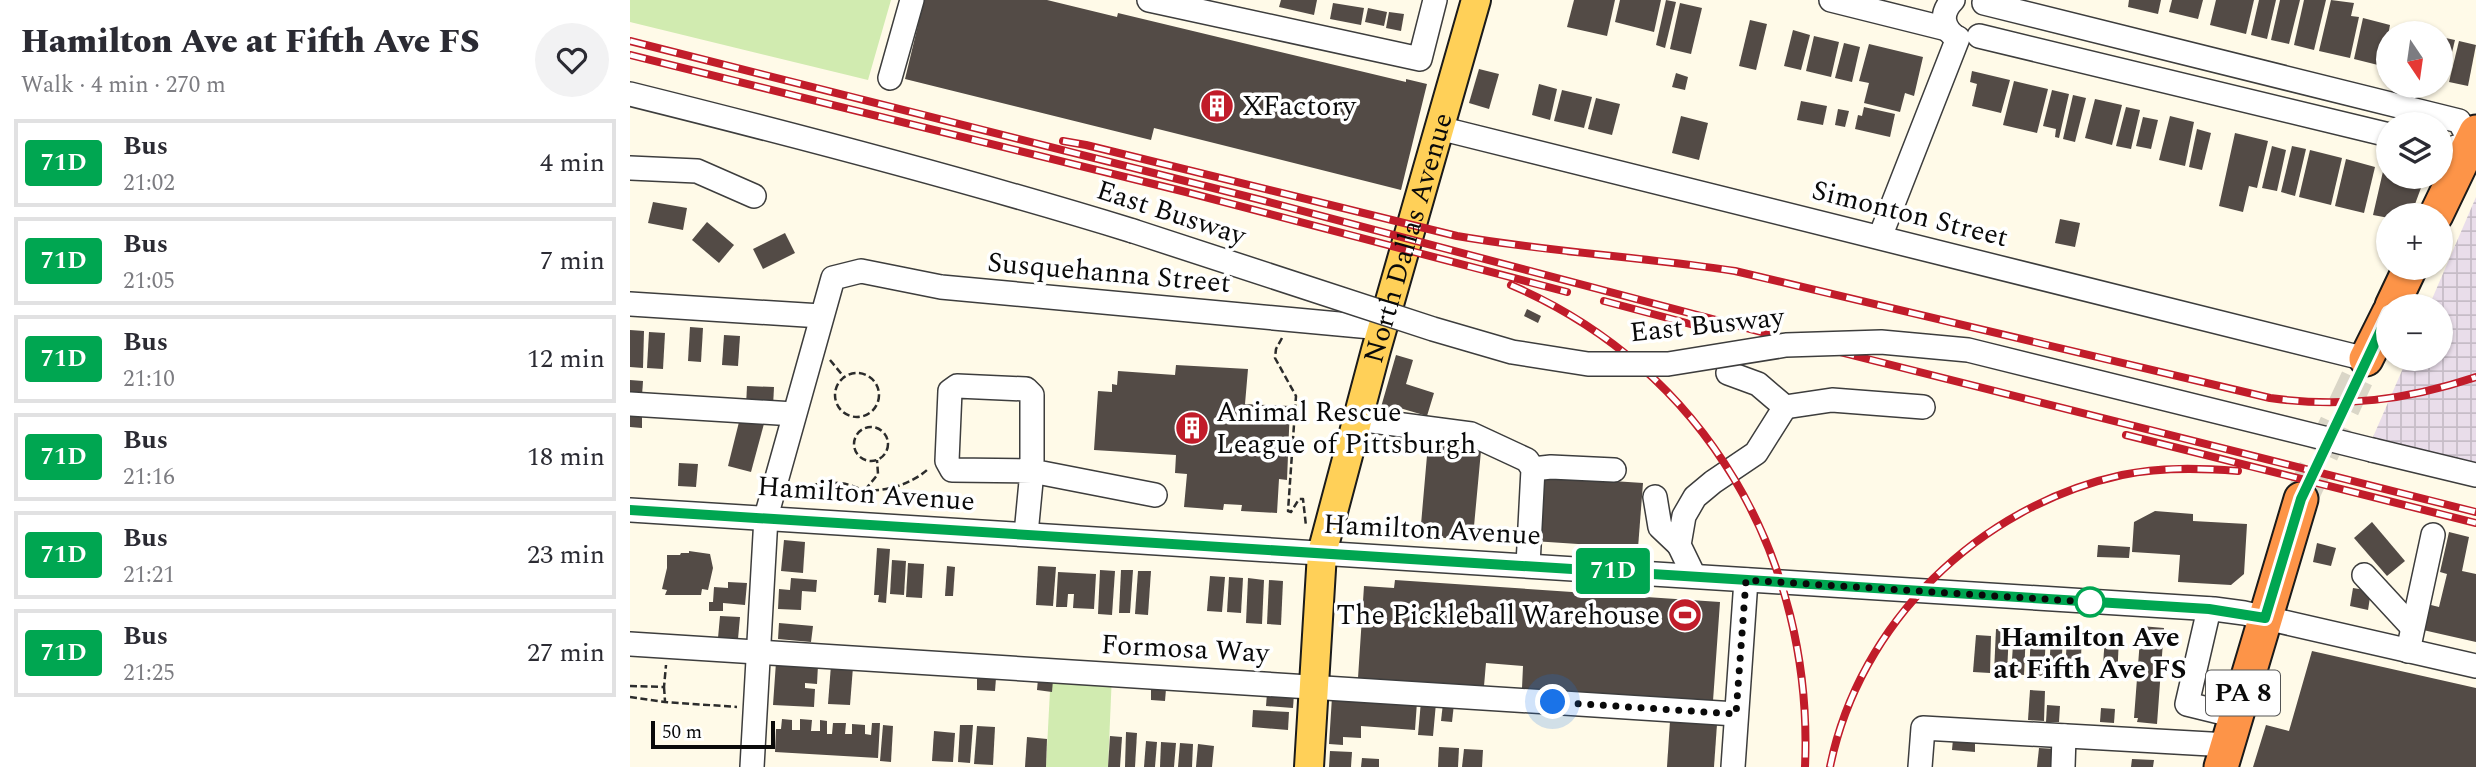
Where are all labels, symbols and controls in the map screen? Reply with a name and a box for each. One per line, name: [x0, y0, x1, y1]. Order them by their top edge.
text: Hamilton Ave at Fifth Ave FS: [21, 17, 480, 67]
north arrow: [2376, 21, 2454, 98]
map controls: [2376, 21, 2453, 371]
button: heart: [535, 23, 609, 97]
text: Walk · 4 min · 270 m: [21, 68, 226, 103]
place label: XFactory: [1242, 85, 1358, 128]
building icon: XFactory: [1198, 87, 1236, 125]
street label: North Dallas Avenue: [1352, 108, 1464, 368]
button: layers: [2376, 112, 2453, 189]
text: Bus: [123, 126, 168, 166]
text: 4 min: [540, 143, 605, 183]
text: 71D: [40, 145, 87, 181]
text: 21:02: [123, 166, 175, 201]
street label: East Busway: [1091, 169, 1253, 258]
street label: Simonton Street: [1807, 169, 2013, 259]
button: +: [2376, 203, 2453, 280]
text: Bus: [123, 224, 168, 264]
text: 7 min: [540, 241, 605, 281]
street label: Susquehanna Street: [986, 241, 1233, 305]
text: 71D: [40, 243, 87, 279]
text: 21:05: [123, 264, 175, 299]
button: −: [2376, 294, 2453, 371]
street label: East Busway: [1628, 295, 1788, 354]
text: Bus: [123, 322, 168, 362]
text: 12 min: [527, 339, 605, 379]
text: 71D: [40, 341, 87, 377]
text: 21:10: [123, 362, 175, 397]
place label: Animal Rescue League of Pittsburgh: [1216, 391, 1476, 466]
building icon: Animal Rescue League of Pittsburgh: [1173, 409, 1211, 447]
text: Bus: [123, 420, 168, 460]
text: 18 min: [527, 437, 605, 477]
text: 71D: [40, 439, 87, 475]
text: 21:16: [123, 460, 175, 495]
street label: Hamilton Avenue: [756, 465, 976, 523]
street label: Hamilton Avenue: [1322, 503, 1542, 557]
text: Bus: [123, 518, 168, 558]
text: 23 min: [527, 535, 605, 575]
text: 71D: [40, 537, 87, 573]
line badge: 71D: [1573, 548, 1653, 594]
text: 71D: [1590, 553, 1636, 589]
text: 21:21: [123, 558, 175, 593]
marker: Hamilton Ave at Fifth Ave FS: [2075, 587, 2105, 617]
place label: The Pickleball Warehouse: [1336, 594, 1660, 637]
sports icon: The Pickleball Warehouse: [1666, 596, 1704, 634]
text: Bus: [123, 616, 168, 656]
place label: Hamilton Ave at Fifth Ave FS: [1993, 616, 2187, 691]
street label: Formosa Way: [1100, 623, 1272, 675]
text: 27 min: [527, 633, 605, 673]
text: 71D: [40, 635, 87, 671]
text: 21:25: [123, 656, 175, 691]
road number: PA 8: [2206, 670, 2280, 716]
your location: [1535, 684, 1570, 719]
scale bar: [651, 718, 775, 750]
text: 50 m: [662, 718, 702, 747]

